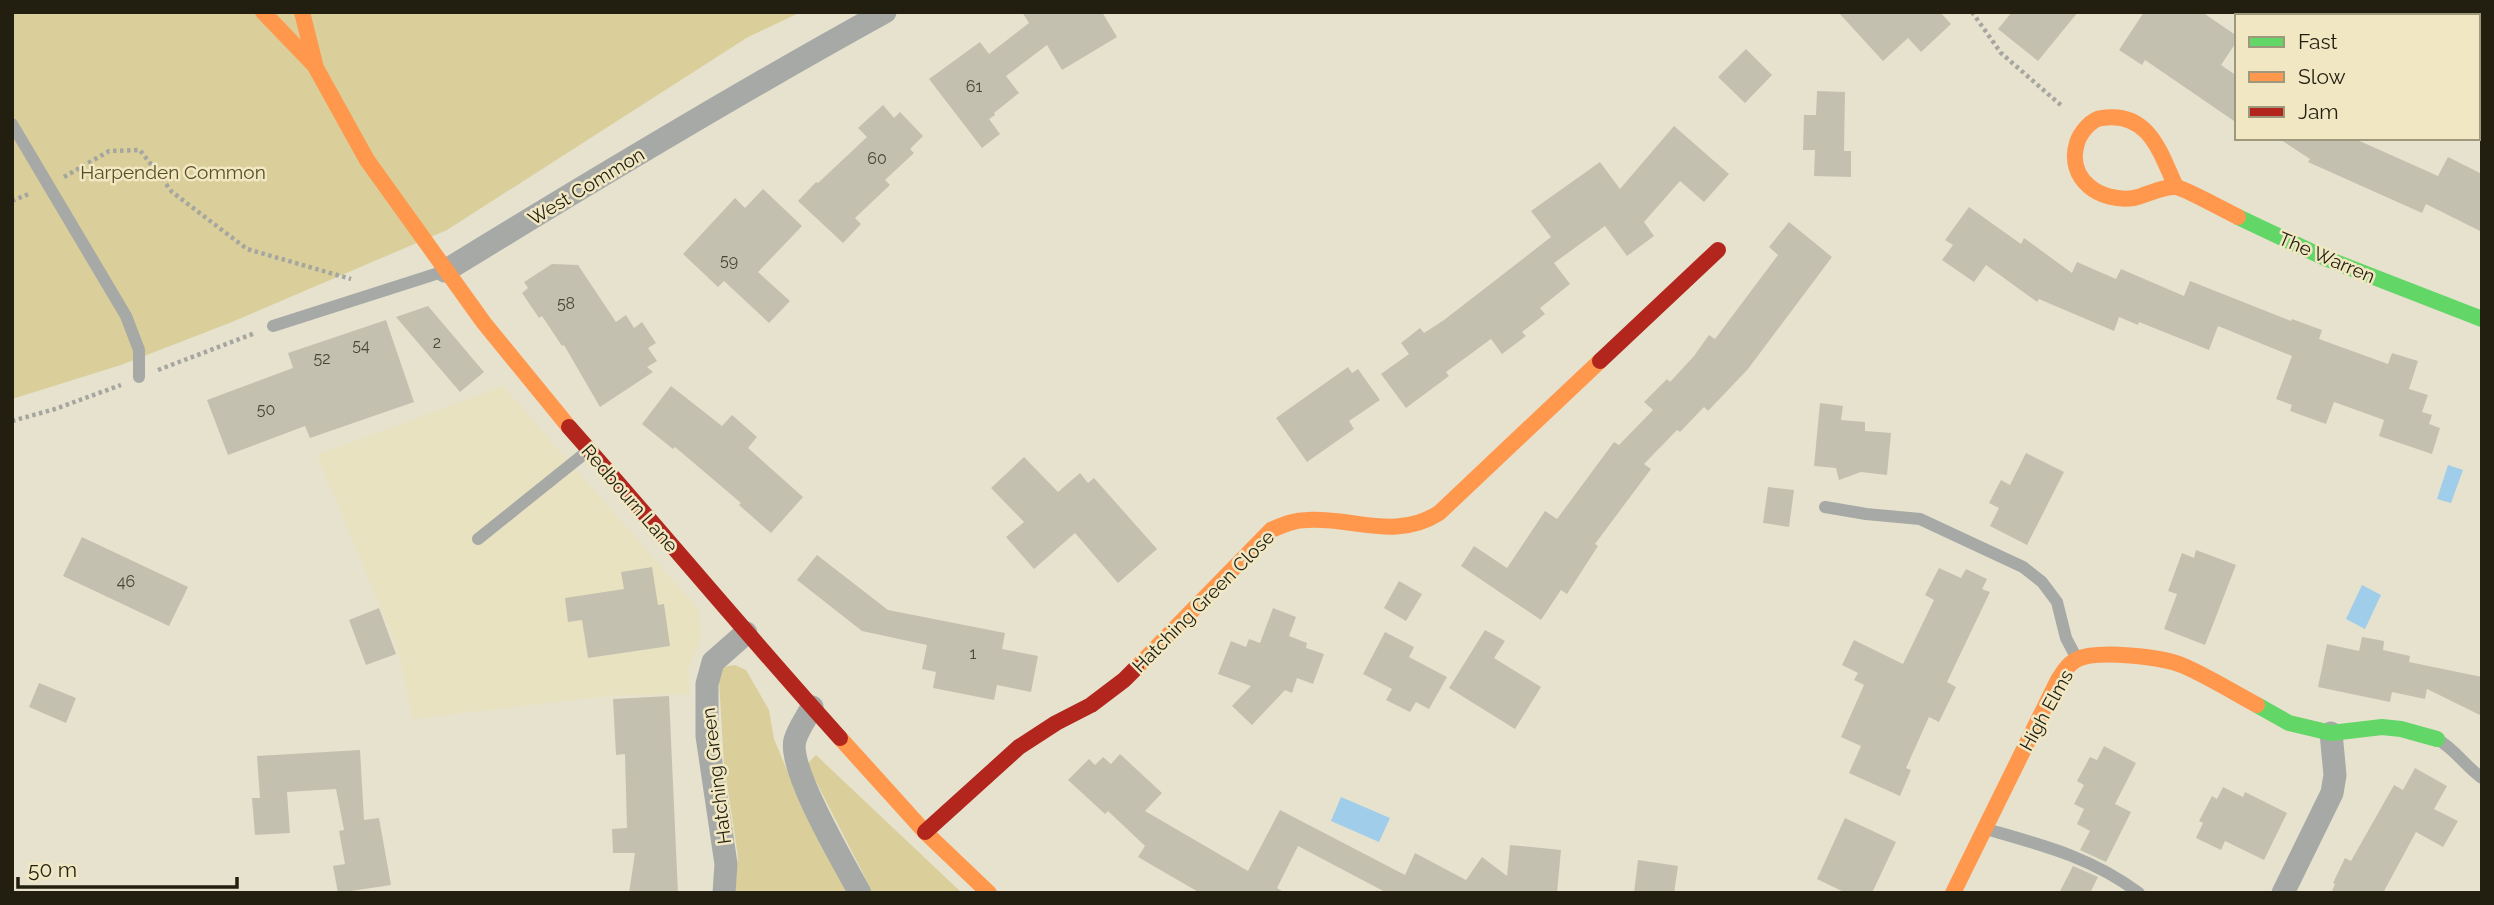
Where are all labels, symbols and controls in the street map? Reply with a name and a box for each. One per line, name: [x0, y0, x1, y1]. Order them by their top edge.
legend: [2235, 14, 2480, 140]
text: Fast: [2298, 29, 2338, 54]
text: Slow: [2298, 64, 2346, 89]
house number: 61: [966, 77, 982, 96]
text: Jam: [2298, 99, 2339, 124]
street label: West Common: [524, 143, 648, 229]
house number: 60: [867, 149, 887, 168]
park label: Harpenden Common: [80, 161, 266, 183]
street label: The Warren: [2276, 227, 2378, 287]
house number: 59: [720, 251, 738, 270]
house number: 58: [557, 294, 575, 313]
house number: 2: [433, 333, 441, 352]
house number: 54: [352, 336, 370, 355]
house number: 52: [313, 349, 331, 368]
house number: 50: [257, 400, 275, 419]
street label: Redbourn Lane: [577, 440, 683, 556]
street label: Hatching Green Close: [1127, 525, 1279, 677]
house number: 46: [117, 572, 135, 591]
house number: 1: [970, 644, 977, 663]
street label: High Elms: [2015, 666, 2077, 754]
street label: Hatching Green: [697, 707, 735, 845]
scale bar: [18, 846, 236, 890]
text: 50 m: [28, 857, 77, 882]

